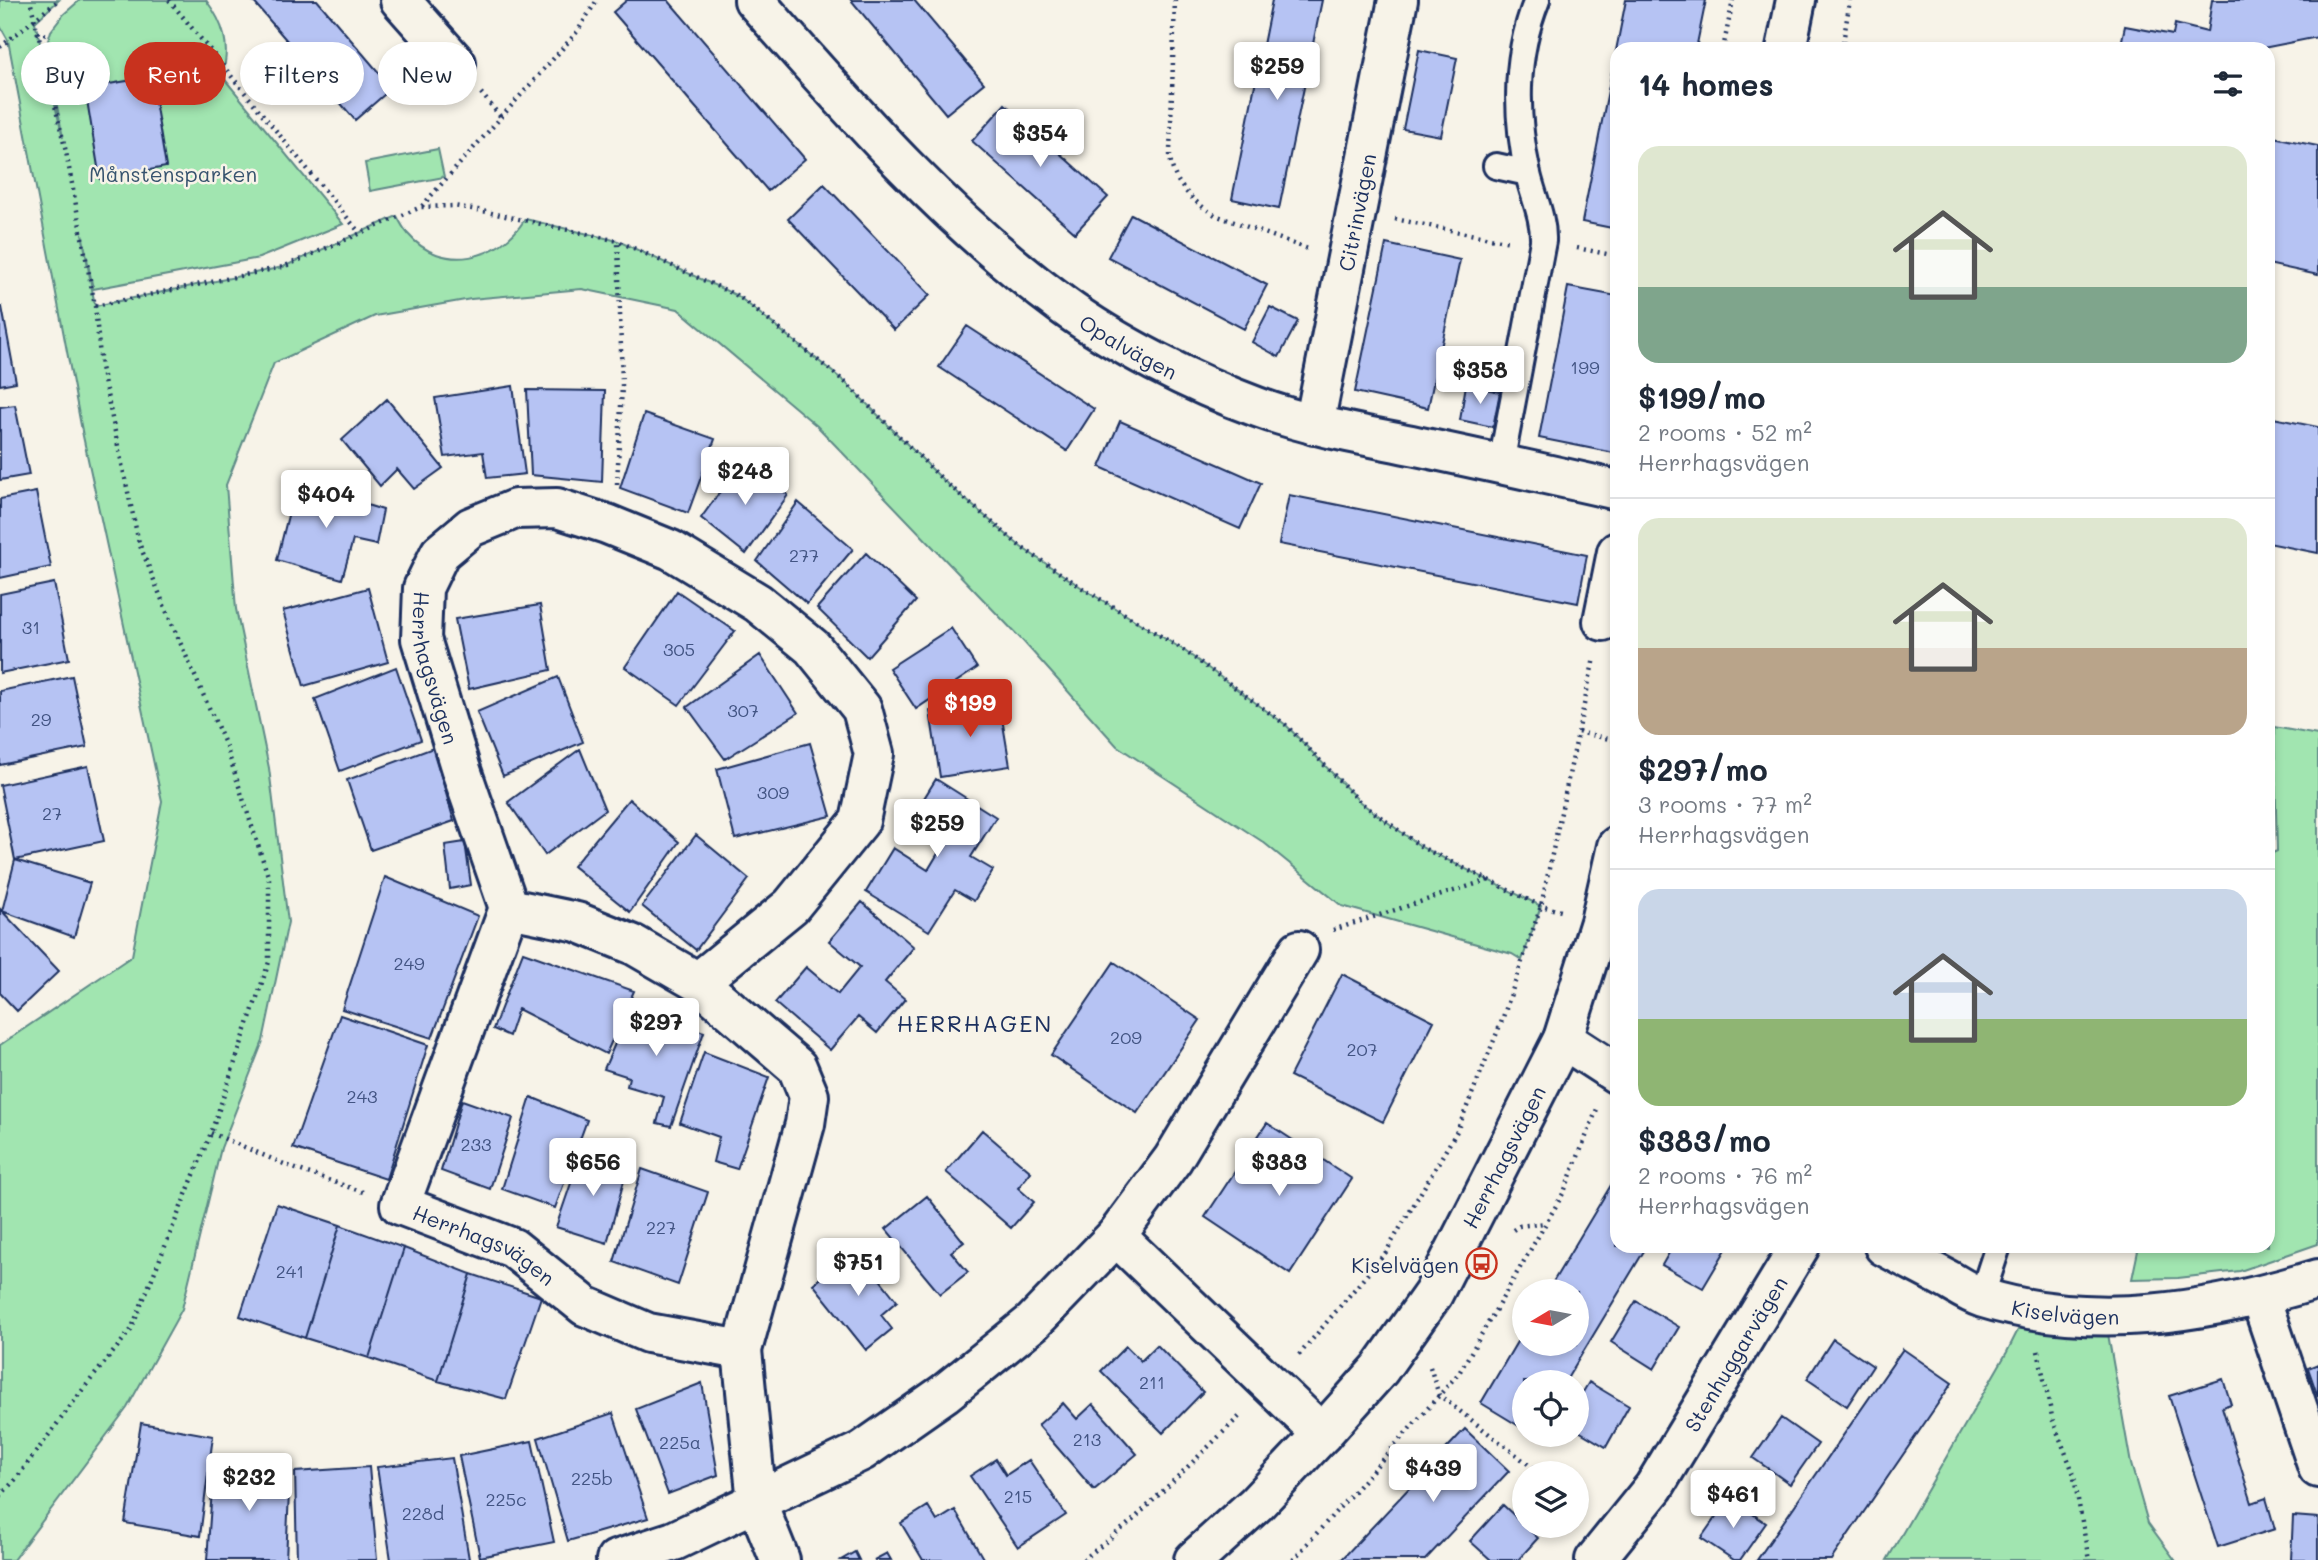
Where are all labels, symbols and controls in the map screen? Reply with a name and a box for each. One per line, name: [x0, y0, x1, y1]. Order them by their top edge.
chip: Buy: [21, 42, 110, 105]
chip: Rent: [124, 42, 226, 105]
chip: Filters: [240, 42, 364, 105]
chip: New: [378, 42, 477, 105]
pin: $259: [1236, 42, 1318, 102]
text: $259: [1250, 50, 1304, 80]
text: 14 homes: [1638, 64, 1774, 104]
icon: filters: [2209, 65, 2247, 103]
pin: $354: [999, 110, 1081, 169]
text: $354: [1012, 117, 1068, 147]
street label: Citrinvägen: [1331, 151, 1381, 273]
park label: Månstensparken: [89, 160, 257, 187]
icon: home: [1880, 192, 2006, 318]
street label: Opalvägen: [1075, 308, 1182, 384]
pin: $358: [1439, 346, 1521, 406]
text: $358: [1452, 354, 1508, 384]
house number: 199: [1570, 355, 1600, 379]
text: $199/mo: [1638, 377, 1765, 417]
text: 2 rooms · 52 m²: [1638, 417, 1812, 447]
text: Herrhagsvägen: [1638, 447, 1809, 477]
pin: $248: [704, 448, 786, 507]
text: $248: [717, 455, 773, 485]
pin: $404: [285, 470, 367, 530]
text: $404: [297, 478, 355, 508]
house number: 277: [789, 543, 819, 567]
icon: home: [1880, 564, 2006, 690]
street label: Herrhagsvägen: [407, 591, 466, 747]
house number: 31: [22, 615, 40, 639]
house number: 305: [663, 637, 695, 661]
pin: $199: [929, 680, 1011, 739]
text: $199: [944, 687, 996, 717]
house number: 307: [727, 698, 759, 722]
house number: 29: [31, 707, 52, 731]
text: $297/mo: [1638, 749, 1768, 789]
house number: 309: [757, 780, 790, 804]
text: 3 rooms · 77 m²: [1638, 789, 1812, 819]
pin: $259: [896, 800, 978, 859]
house number: 27: [42, 801, 62, 825]
text: $259: [910, 807, 964, 837]
text: Herrhagsvägen: [1638, 819, 1809, 849]
icon: home: [1880, 935, 2006, 1061]
house number: 249: [393, 951, 425, 975]
pin: $297: [615, 998, 697, 1058]
text: $297: [629, 1006, 683, 1036]
district label: HERRHAGEN: [897, 1008, 1053, 1038]
house number: 209: [1110, 1025, 1142, 1049]
house number: 207: [1346, 1037, 1378, 1061]
street label: Herrhagsvägen: [1455, 1081, 1551, 1232]
house number: 243: [346, 1084, 378, 1108]
text: $383/mo: [1638, 1120, 1771, 1160]
house number: 233: [460, 1132, 492, 1156]
pin: $656: [552, 1138, 634, 1198]
pin: $383: [1238, 1138, 1320, 1198]
text: $656: [565, 1146, 621, 1176]
text: $383: [1251, 1146, 1307, 1176]
text: 2 rooms · 76 m²: [1638, 1160, 1812, 1190]
text: Herrhagsvägen: [1638, 1190, 1809, 1220]
street label: Herrhagsvägen: [410, 1198, 561, 1291]
house number: 227: [646, 1215, 676, 1239]
pin: $751: [817, 1238, 899, 1298]
text: $751: [833, 1246, 883, 1276]
bus stop icon: Kiselvägen: [1465, 1247, 1499, 1281]
place label: Kiselvägen: [1351, 1251, 1459, 1278]
house number: 241: [276, 1259, 304, 1283]
street label: Stenhuggarvägen: [1677, 1271, 1792, 1436]
north arrow: [1512, 1279, 1589, 1356]
map controls: [1512, 1279, 1589, 1538]
street label: Kiselvägen: [2009, 1293, 2120, 1329]
house number: 211: [1139, 1370, 1165, 1394]
button: locate: [1512, 1370, 1589, 1447]
house number: 213: [1073, 1427, 1101, 1451]
house number: 225a: [659, 1430, 701, 1454]
pin: $439: [1392, 1444, 1474, 1504]
text: $439: [1405, 1452, 1461, 1482]
pin: $232: [208, 1454, 290, 1513]
text: $232: [222, 1461, 276, 1491]
button: layers: [1512, 1461, 1589, 1538]
house number: 225b: [571, 1466, 613, 1490]
pin: $461: [1692, 1470, 1774, 1530]
text: $461: [1707, 1478, 1759, 1508]
house number: 215: [1004, 1484, 1032, 1508]
house number: 225c: [485, 1487, 527, 1511]
house number: 228d: [402, 1501, 444, 1525]

